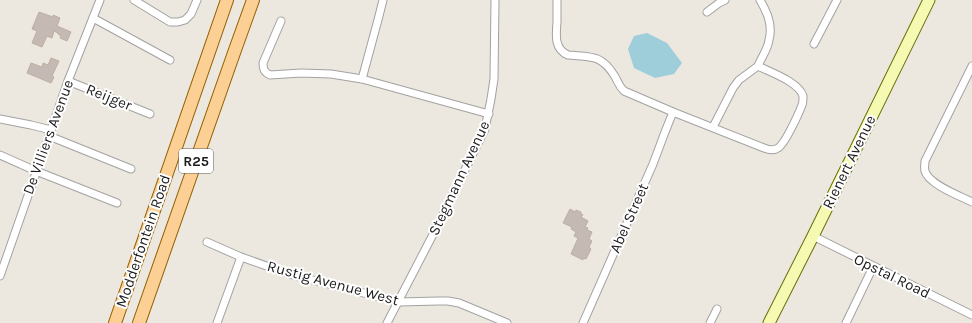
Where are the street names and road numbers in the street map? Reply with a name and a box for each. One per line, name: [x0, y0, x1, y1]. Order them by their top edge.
street label: De Villiers Avenue: [19, 77, 77, 197]
street label: Reijger: [84, 80, 135, 114]
street label: Rienert Avenue: [819, 112, 879, 212]
street label: Stegmann Avenue: [425, 118, 493, 238]
road number: R25: [179, 149, 213, 173]
street label: Modderfontein Road: [112, 172, 174, 310]
street label: Abel Street: [606, 180, 652, 256]
street label: Opstal Road: [851, 250, 933, 302]
street label: Rustig Avenue West: [265, 257, 401, 309]

